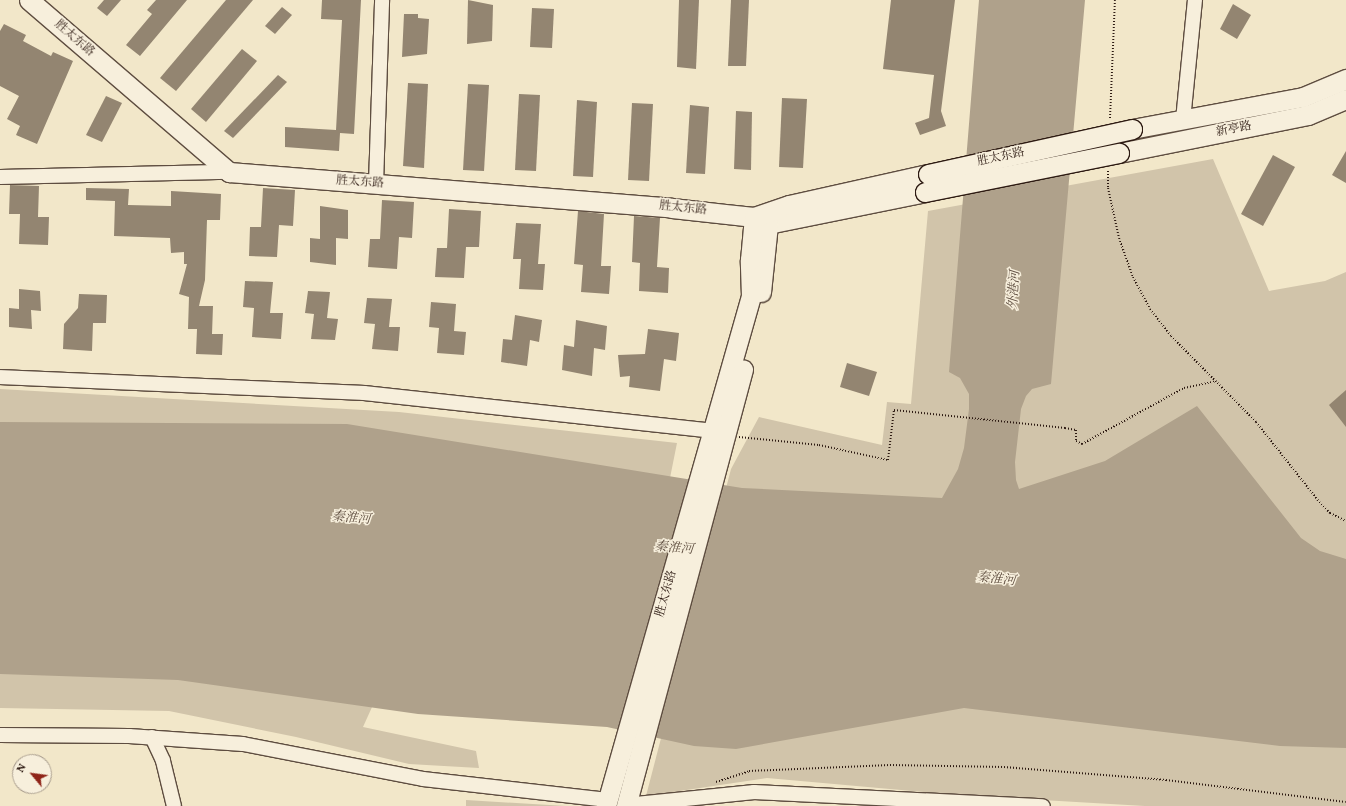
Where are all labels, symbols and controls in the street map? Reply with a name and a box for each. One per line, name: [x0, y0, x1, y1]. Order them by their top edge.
street label: 胜太东路: [51, 18, 97, 60]
street label: 新亭路: [1215, 119, 1253, 141]
street label: 胜太东路: [976, 146, 1026, 170]
street label: 胜太东路: [336, 174, 384, 192]
street label: 胜太东路: [658, 199, 708, 219]
water label: 外港河: [1006, 270, 1024, 310]
water label: 秦淮河: [331, 510, 371, 528]
water label: 秦淮河: [654, 540, 694, 558]
street label: 胜太东路: [653, 569, 681, 619]
water label: 秦淮河: [976, 570, 1016, 590]
north arrow: [12, 754, 52, 794]
text: N: [13, 761, 30, 776]

